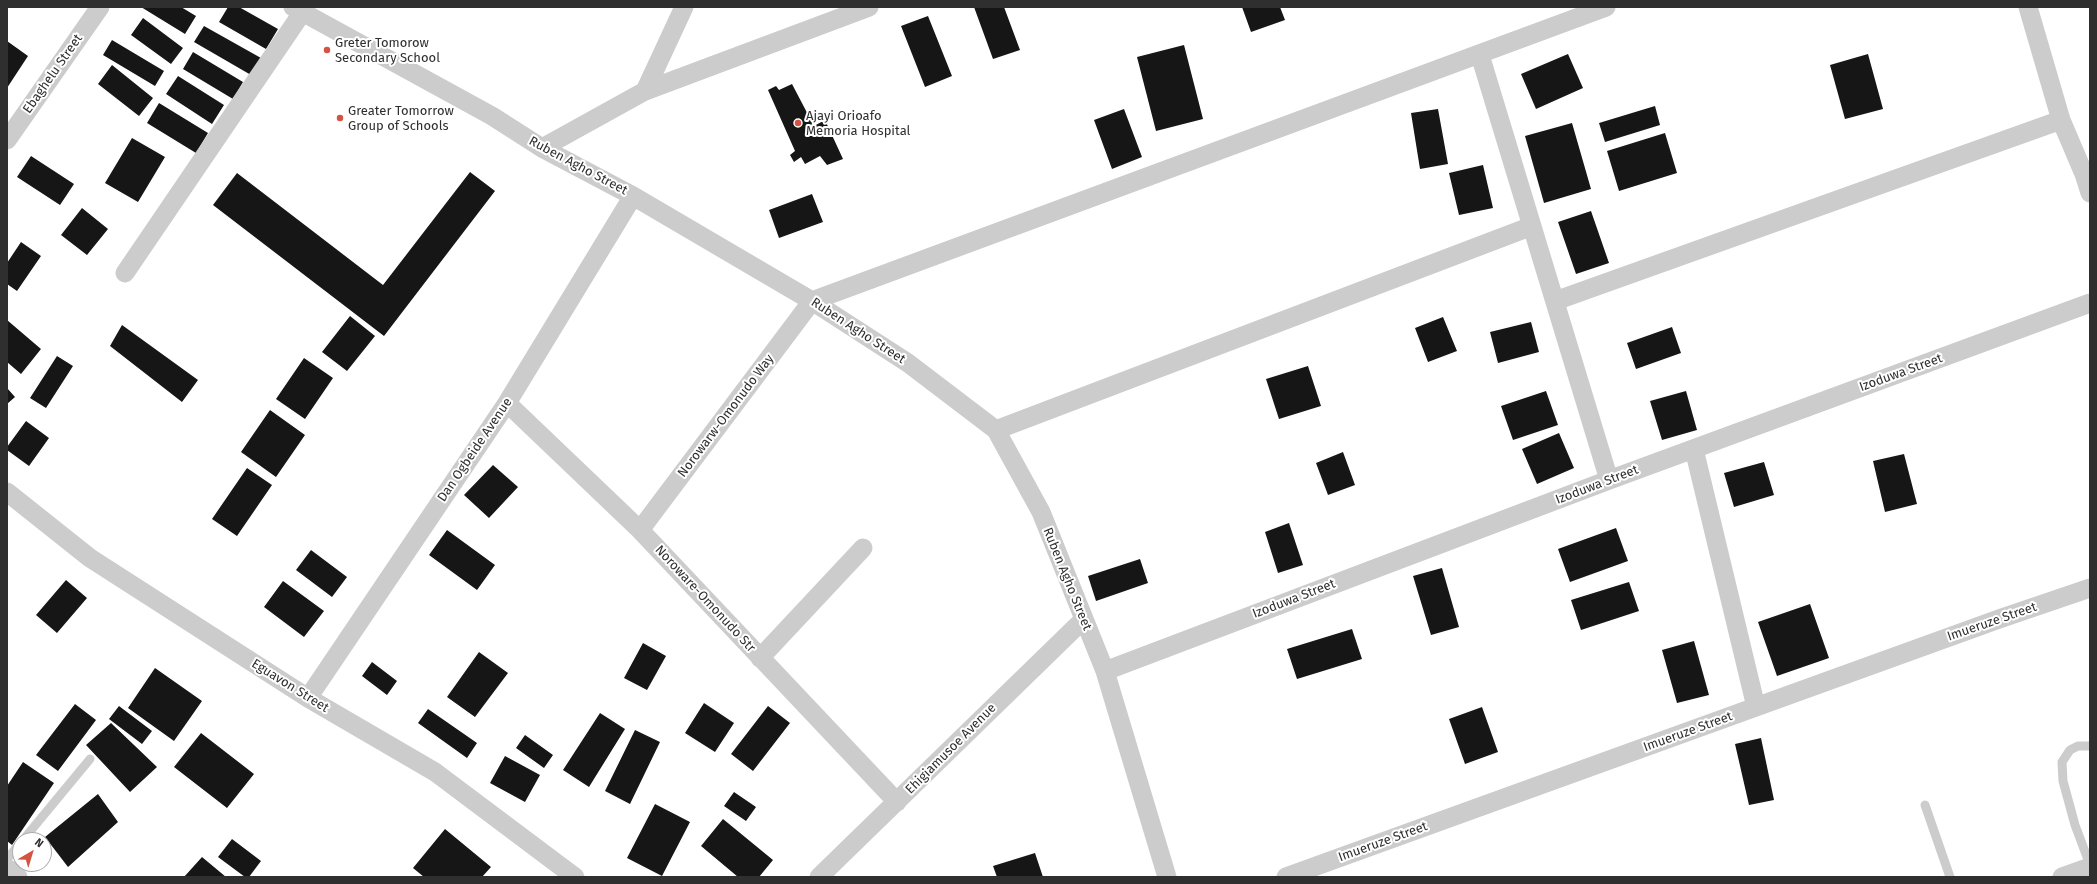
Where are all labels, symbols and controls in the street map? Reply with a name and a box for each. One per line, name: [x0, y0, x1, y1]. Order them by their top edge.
street label: Ebaghelu Street: [20, 31, 86, 117]
place label: Greter Tomorow Secondary School: [335, 35, 440, 66]
marker: Greter Tomorow Secondary School: [322, 45, 332, 55]
place label: Greater Tomorrow Group of Schools: [348, 103, 454, 134]
place label: Ajayi Orioafo Memoria Hospital: [806, 108, 910, 139]
marker: Greater Tomorrow Group of Schools: [335, 113, 345, 123]
marker: Ajayi Orioafo Memoria Hospital: [793, 118, 803, 128]
street label: Ruben Agho Street: [526, 133, 630, 199]
street label: Ruben Agho Street: [808, 295, 908, 367]
street label: Norowarw-Omonudo Way: [675, 351, 777, 481]
street label: Izoduwa Street: [1857, 351, 1945, 395]
street label: Dan Ogbeide Avenue: [434, 395, 516, 505]
street label: Izoduwa Street: [1553, 462, 1641, 508]
street label: Ruben Agho Street: [1039, 525, 1095, 633]
street label: Noroware-Omonudo Str: [651, 542, 759, 656]
street label: Izoduwa Street: [1250, 576, 1338, 622]
street label: Imueruze Street: [1945, 599, 2039, 645]
street label: Eguavon Street: [249, 656, 331, 716]
street label: Ehigiamusoe Avenue: [902, 700, 1000, 798]
street label: Imueruze Street: [1641, 709, 1735, 755]
street label: Imueruze Street: [1336, 819, 1430, 865]
north arrow: [12, 832, 52, 872]
text: N: [32, 836, 46, 850]

